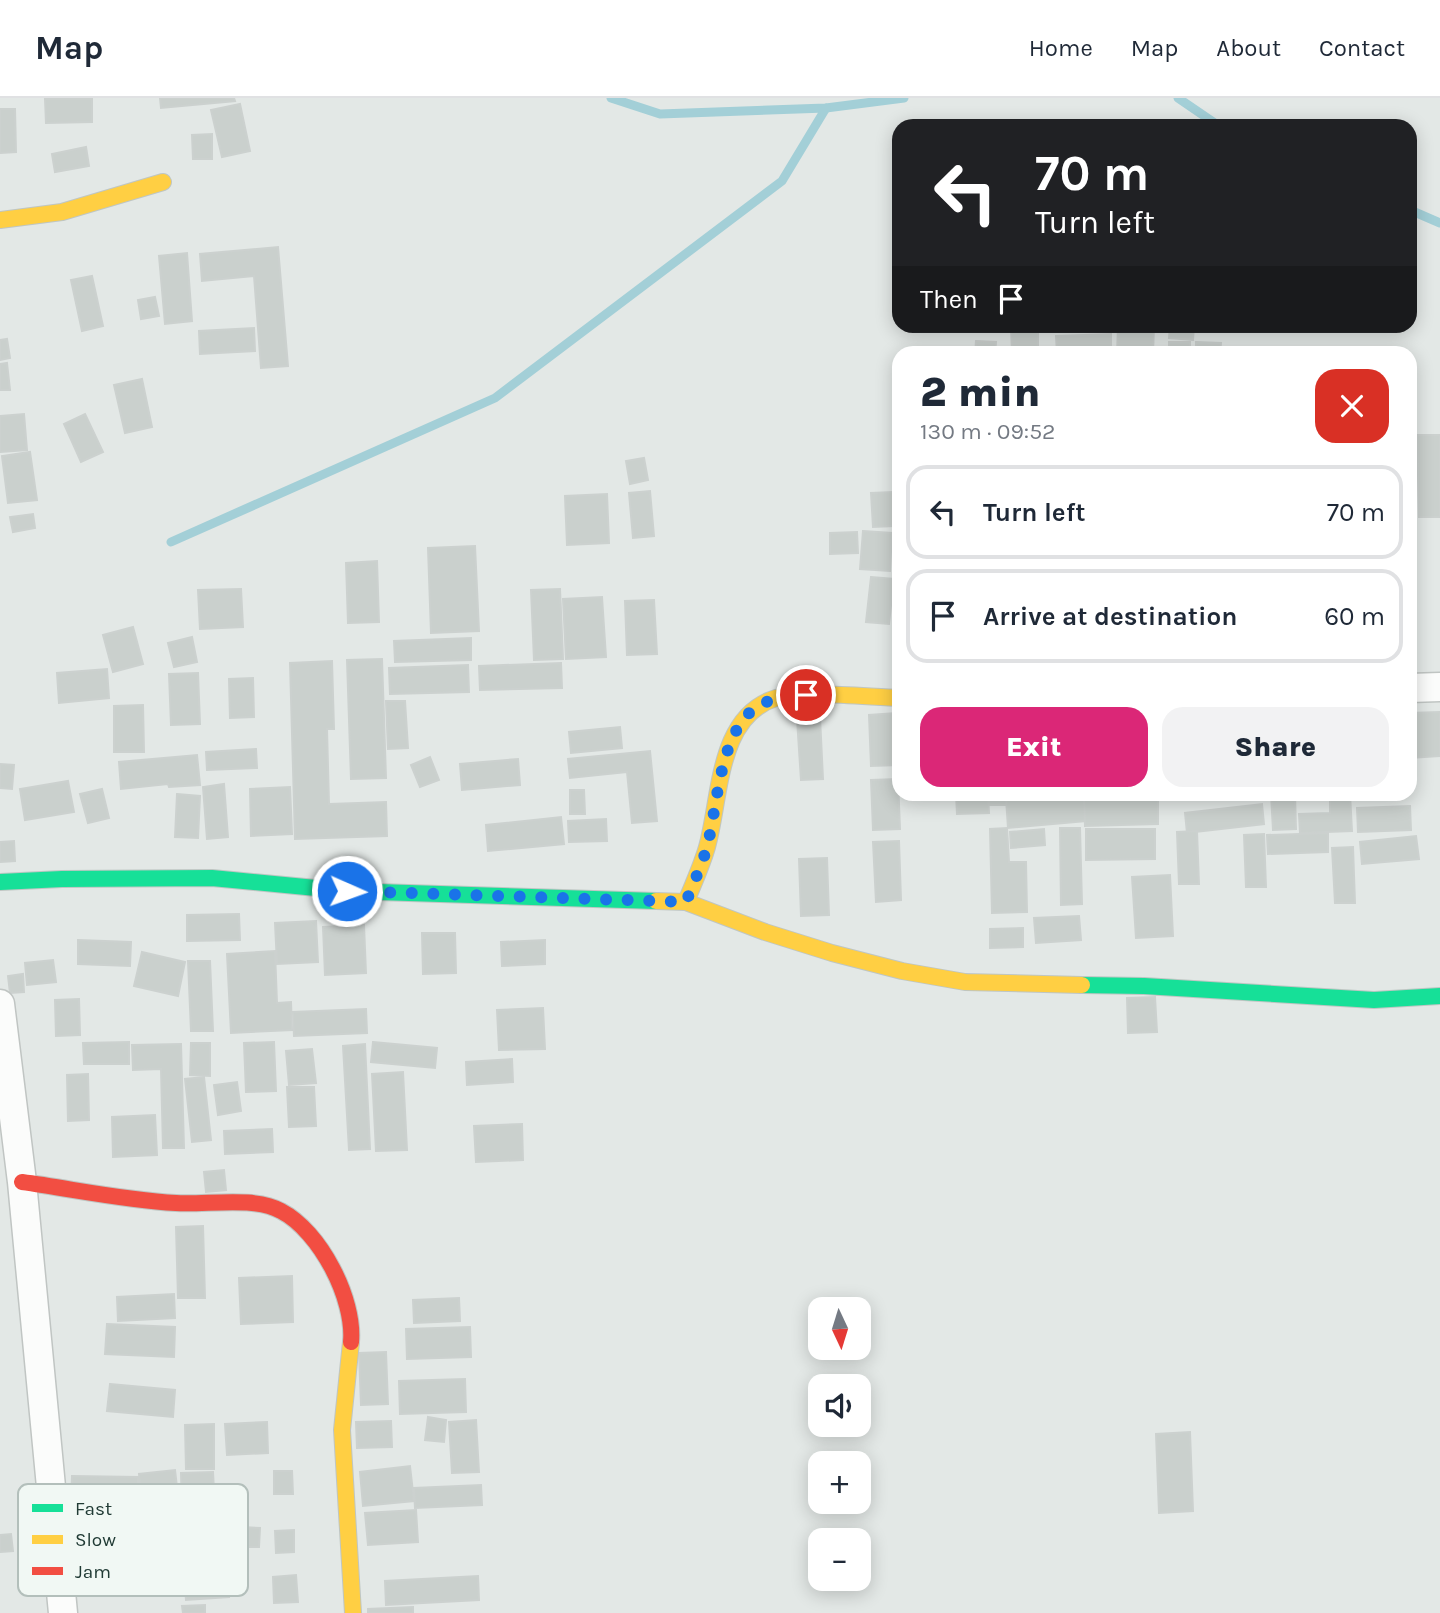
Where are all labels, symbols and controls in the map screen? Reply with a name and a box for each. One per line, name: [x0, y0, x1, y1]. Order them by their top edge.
text: Map: [35, 29, 103, 67]
text: Home: [1029, 34, 1093, 62]
text: Map: [1131, 34, 1178, 62]
text: About: [1216, 34, 1281, 62]
text: Contact: [1319, 34, 1405, 62]
text: 70 m: [1035, 145, 1149, 202]
icon: left: [920, 147, 1011, 238]
text: Turn left: [1035, 204, 1155, 241]
icon: arrive: [992, 280, 1030, 318]
text: Then: [920, 284, 978, 315]
text: 2 min: [920, 367, 1040, 417]
button: close: [1315, 369, 1389, 443]
text: 130 m · 09:52: [920, 418, 1055, 445]
icon: left: [924, 493, 962, 531]
text: Turn left: [983, 497, 1085, 528]
text: 70 m: [1327, 497, 1385, 528]
icon: arrive: [924, 597, 962, 635]
text: Arrive at destination: [983, 601, 1237, 632]
text: 60 m: [1324, 601, 1385, 632]
pin: [776, 665, 836, 725]
icon: arrive: [787, 676, 825, 714]
button: Exit: [920, 707, 1148, 787]
button: Share: [1162, 707, 1389, 787]
position arrow: [310, 854, 384, 928]
north arrow: [808, 1297, 872, 1360]
map controls: [808, 1297, 871, 1591]
button: sound: [808, 1374, 871, 1437]
button: +: [808, 1451, 871, 1514]
legend: [18, 1484, 248, 1596]
text: Fast: [75, 1498, 112, 1520]
button: −: [808, 1528, 871, 1591]
text: Slow: [75, 1529, 116, 1551]
text: Jam: [75, 1561, 111, 1583]

